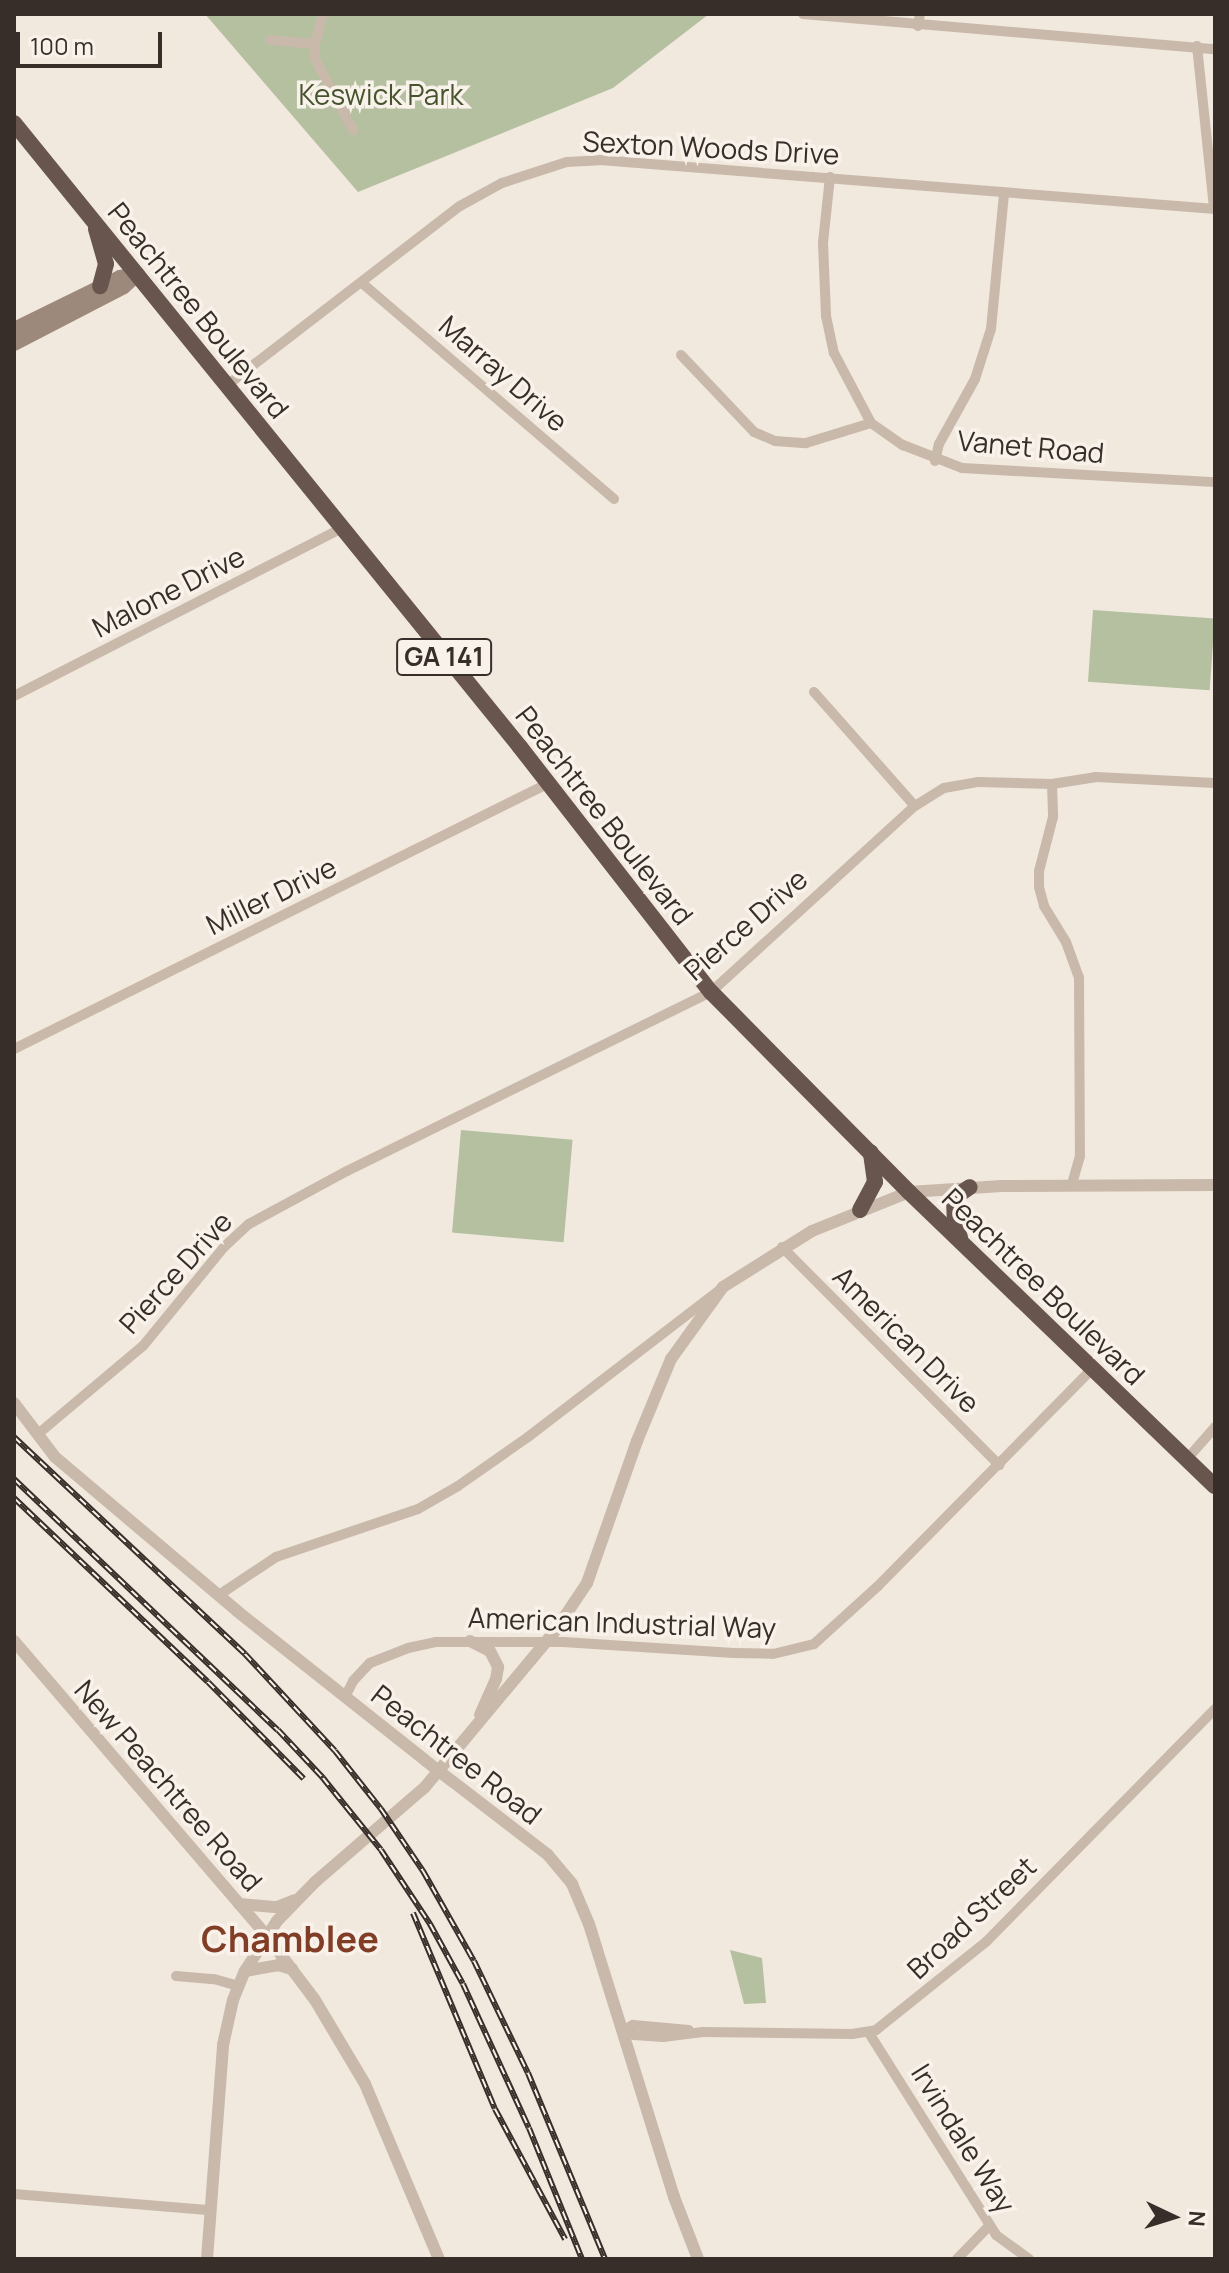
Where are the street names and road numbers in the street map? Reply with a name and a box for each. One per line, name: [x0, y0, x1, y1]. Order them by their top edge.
street label: Sexton Woods Drive: [582, 123, 840, 171]
street label: Peachtree Boulevard: [102, 195, 296, 425]
street label: Marray Drive: [433, 308, 575, 438]
street label: Vanet Road: [956, 423, 1106, 469]
street label: Malone Drive: [86, 538, 250, 644]
road number: GA 141: [396, 635, 492, 679]
street label: Peachtree Boulevard: [509, 699, 701, 931]
street label: Miller Drive: [200, 849, 342, 941]
street label: Pierce Drive: [677, 861, 813, 987]
street label: Peachtree Boulevard: [936, 1181, 1152, 1391]
street label: Pierce Drive: [112, 1204, 238, 1340]
street label: American Drive: [827, 1259, 987, 1419]
street label: American Industrial Way: [467, 1600, 777, 1644]
street label: New Peachtree Road: [68, 1673, 270, 1897]
street label: Peachtree Road: [365, 1677, 549, 1831]
street label: Broad Street: [900, 1849, 1042, 1985]
street label: Irvindale Way: [905, 2057, 1023, 2219]

